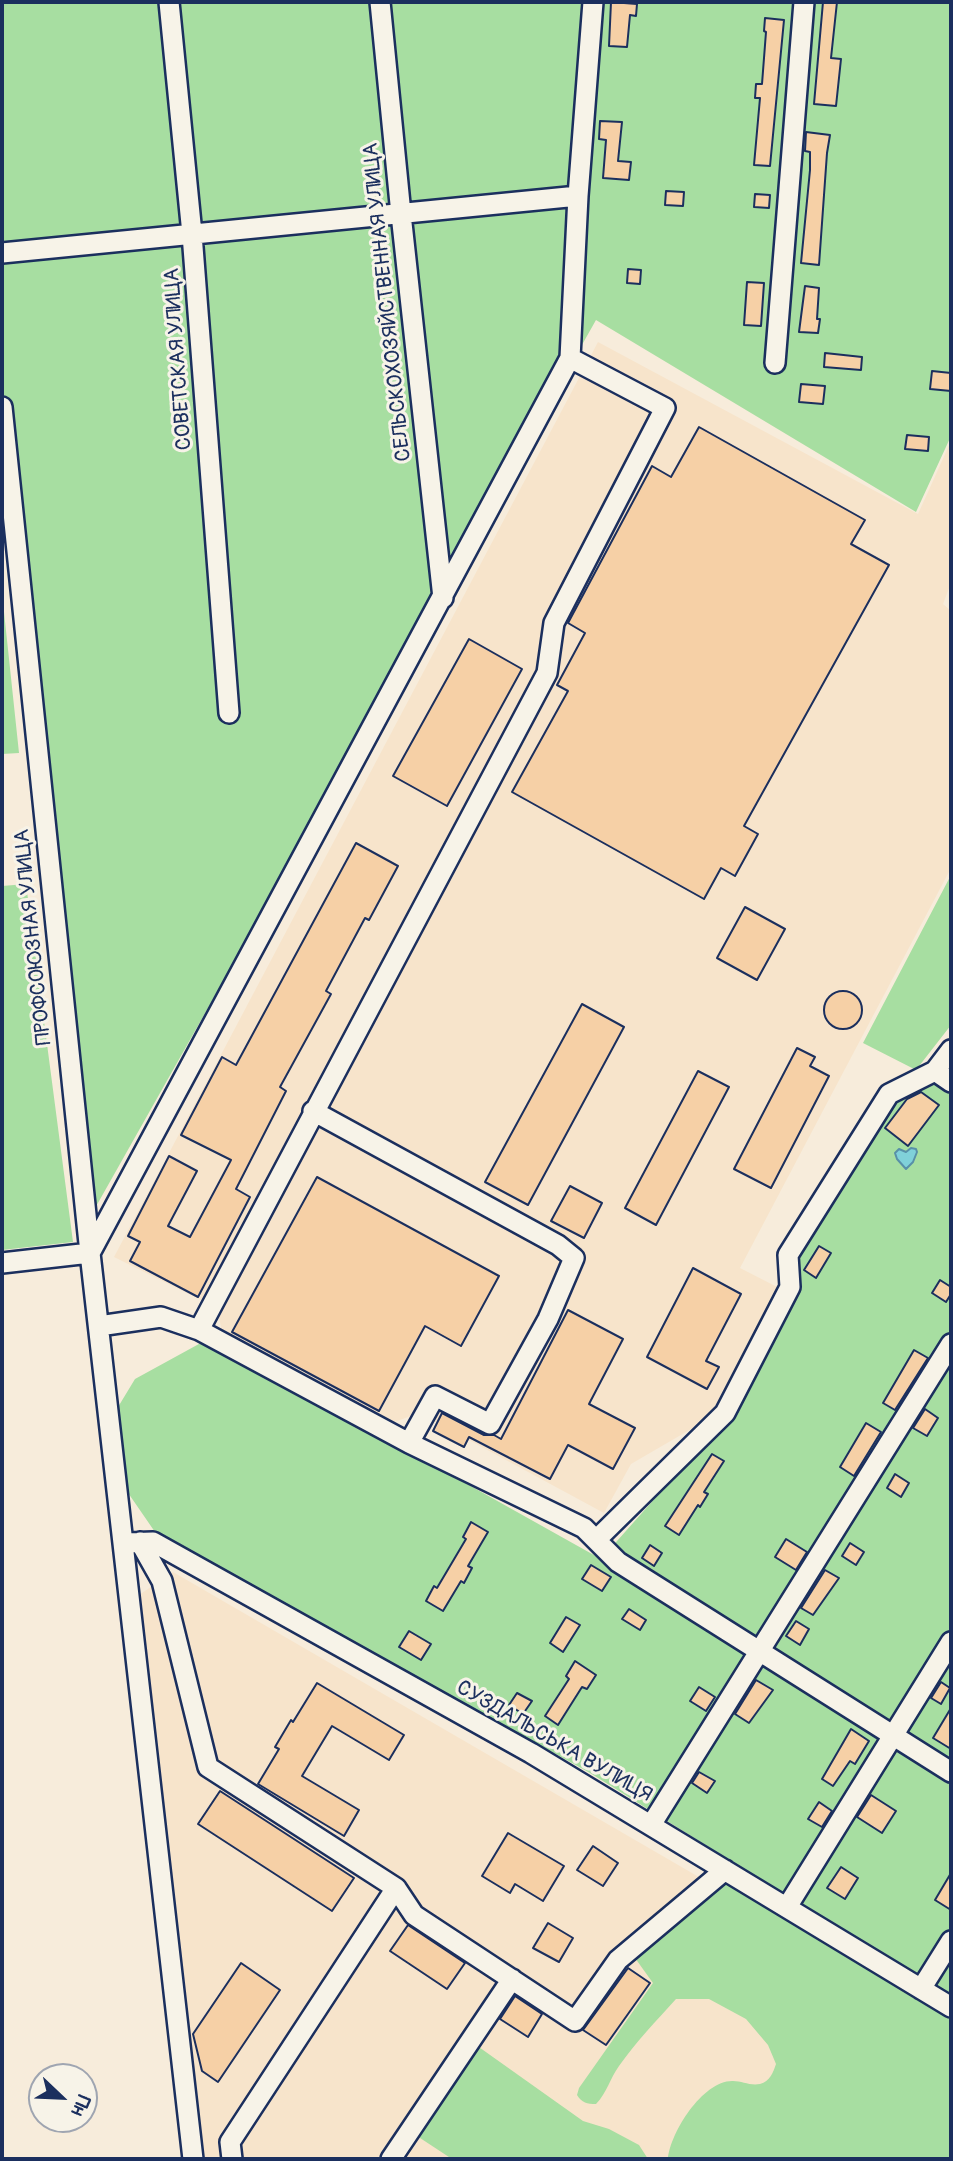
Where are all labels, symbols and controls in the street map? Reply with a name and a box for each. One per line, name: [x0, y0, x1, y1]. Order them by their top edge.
street label: СЕЛЬСКОХОЗЯЙСТВЕННАЯ УЛИЦА: [359, 142, 417, 462]
street label: СОВЕТСКАЯ УЛИЦА: [160, 267, 198, 451]
street label: ПРОФСОЮЗНАЯ УЛИЦА: [10, 828, 58, 1046]
street label: СУЗДАЛЬСЬКА ВУЛИЦЯ: [452, 1676, 656, 1808]
north arrow: [28, 2063, 98, 2133]
text: Пн: [65, 2091, 96, 2120]

